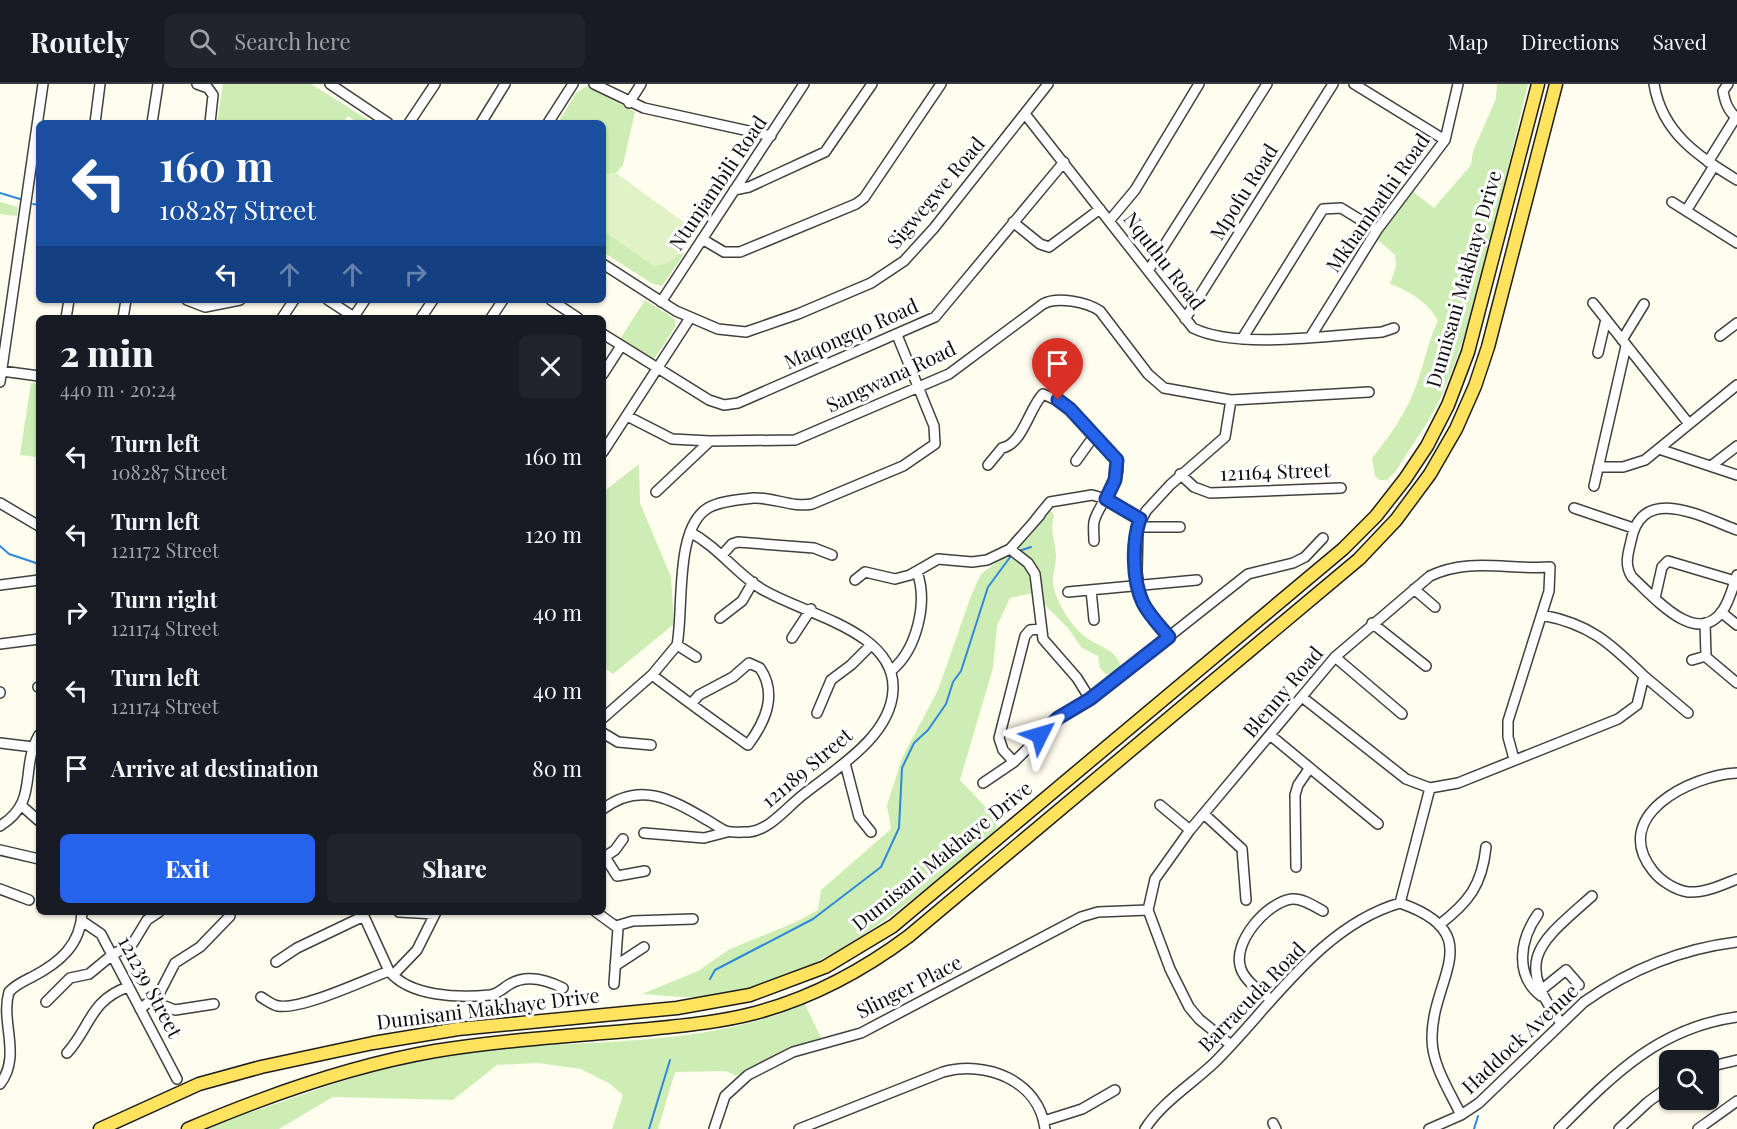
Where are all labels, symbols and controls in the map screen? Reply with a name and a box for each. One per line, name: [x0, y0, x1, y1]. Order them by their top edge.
search box: [165, 14, 585, 68]
text: Routely: [30, 23, 129, 60]
icon: search: [186, 25, 219, 58]
text: Search here: [234, 26, 351, 56]
text: Map: [1447, 27, 1488, 55]
text: Directions: [1521, 27, 1619, 55]
text: Saved: [1652, 27, 1707, 55]
street label: Ntunjambili Road: [662, 109, 772, 255]
street label: Mkhambathi Road: [1319, 127, 1435, 277]
street label: Sigwegwe Road: [880, 130, 990, 254]
text: 160 m: [159, 137, 274, 193]
street label: Mpofu Road: [1203, 138, 1283, 244]
icon: left: [60, 144, 138, 222]
street label: Dumisani Makhaye Drive: [1419, 167, 1506, 390]
text: 108287 Street: [159, 191, 316, 227]
street label: Nquthu Road: [1118, 205, 1212, 315]
icon: left: [210, 258, 243, 291]
icon: ahead: [273, 258, 306, 291]
icon: ahead: [336, 258, 369, 291]
icon: right: [399, 258, 432, 291]
street label: Maqongqo Road: [779, 291, 922, 374]
text: 2 min: [60, 328, 154, 376]
street label: Sangwana Road: [821, 334, 960, 418]
button: close: [519, 335, 582, 398]
pin: [1032, 338, 1083, 400]
icon: arrive: [1041, 347, 1074, 380]
text: 440 m · 20:24: [60, 375, 176, 402]
text: Turn left: [111, 428, 200, 458]
icon: left: [60, 440, 93, 473]
text: 160 m: [524, 441, 582, 471]
street label: 121164 Street: [1219, 455, 1332, 486]
text: 108287 Street: [111, 458, 227, 485]
text: Turn left: [111, 506, 200, 536]
icon: left: [60, 518, 93, 551]
text: 120 m: [525, 519, 582, 549]
text: 121172 Street: [111, 536, 219, 563]
text: Turn right: [111, 584, 217, 614]
icon: right: [60, 596, 93, 629]
text: 40 m: [533, 597, 582, 627]
text: 121174 Street: [111, 614, 219, 641]
street label: Blenny Road: [1236, 639, 1328, 742]
text: Turn left: [111, 662, 200, 692]
icon: left: [60, 674, 93, 707]
text: 40 m: [533, 675, 582, 705]
text: 121174 Street: [111, 692, 219, 719]
position arrow: [1008, 703, 1072, 767]
street label: 121189 Street: [755, 720, 858, 813]
icon: arrive: [60, 752, 93, 785]
text: Arrive at destination: [111, 753, 319, 783]
text: 80 m: [532, 753, 582, 783]
street label: Dumisani Makhaye Drive: [845, 774, 1037, 936]
button: Exit: [60, 834, 315, 903]
button: Share: [327, 834, 582, 903]
street label: 121239 Street: [113, 931, 190, 1043]
street label: Barracuda Road: [1191, 935, 1311, 1057]
street label: Slinger Place: [851, 948, 966, 1024]
street label: Haddock Avenue: [1455, 977, 1583, 1099]
street label: Dumisani Makhaye Drive: [375, 980, 601, 1035]
map controls: [1659, 1050, 1719, 1110]
button: search: [1659, 1050, 1719, 1110]

